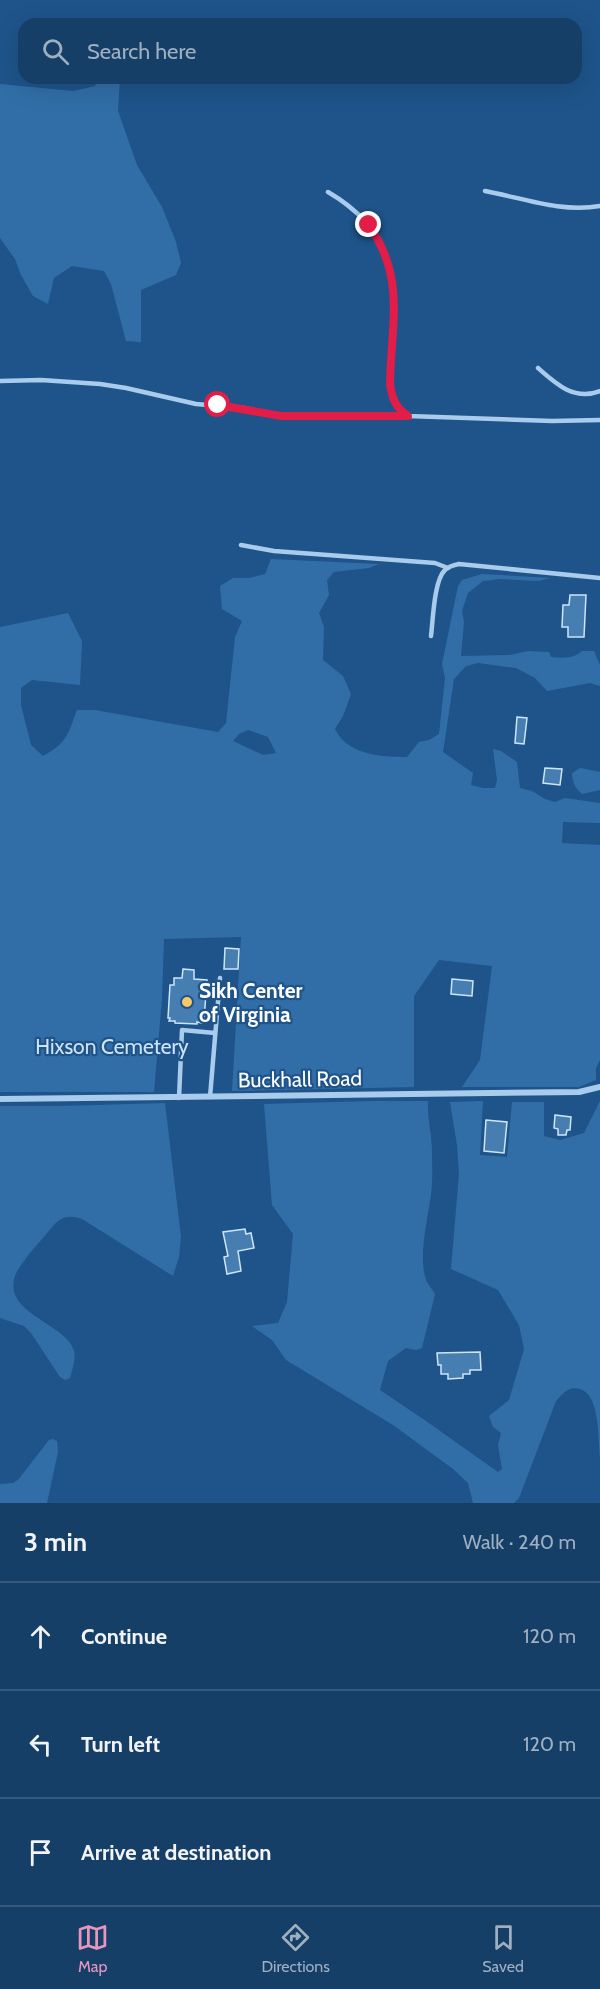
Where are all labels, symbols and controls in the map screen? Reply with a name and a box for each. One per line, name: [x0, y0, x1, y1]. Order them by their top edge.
search box: [18, 18, 582, 84]
icon: search: [39, 35, 72, 68]
text: Search here: [87, 38, 196, 65]
route end: [355, 211, 381, 237]
route start: [204, 391, 230, 417]
place label: Sikh Center of Virginia: [199, 978, 302, 1027]
marker: Sikh Center of Virginia: [180, 995, 194, 1009]
park label: Hixson Cemetery: [35, 1034, 189, 1059]
street label: Buckhall Road: [238, 1065, 362, 1093]
text: 3 min: [24, 1526, 87, 1558]
text: Walk · 240 m: [463, 1530, 576, 1554]
icon: ahead: [24, 1620, 57, 1653]
text: Continue: [81, 1623, 167, 1650]
text: 120 m: [523, 1624, 576, 1648]
icon: left: [24, 1728, 57, 1761]
text: Turn left: [81, 1731, 160, 1758]
text: 120 m: [523, 1732, 576, 1756]
icon: arrive: [24, 1836, 57, 1869]
text: Arrive at destination: [81, 1839, 271, 1866]
tab: Map: [76, 1921, 109, 1976]
tab: Directions: [262, 1921, 330, 1976]
tab: Saved: [482, 1921, 524, 1976]

